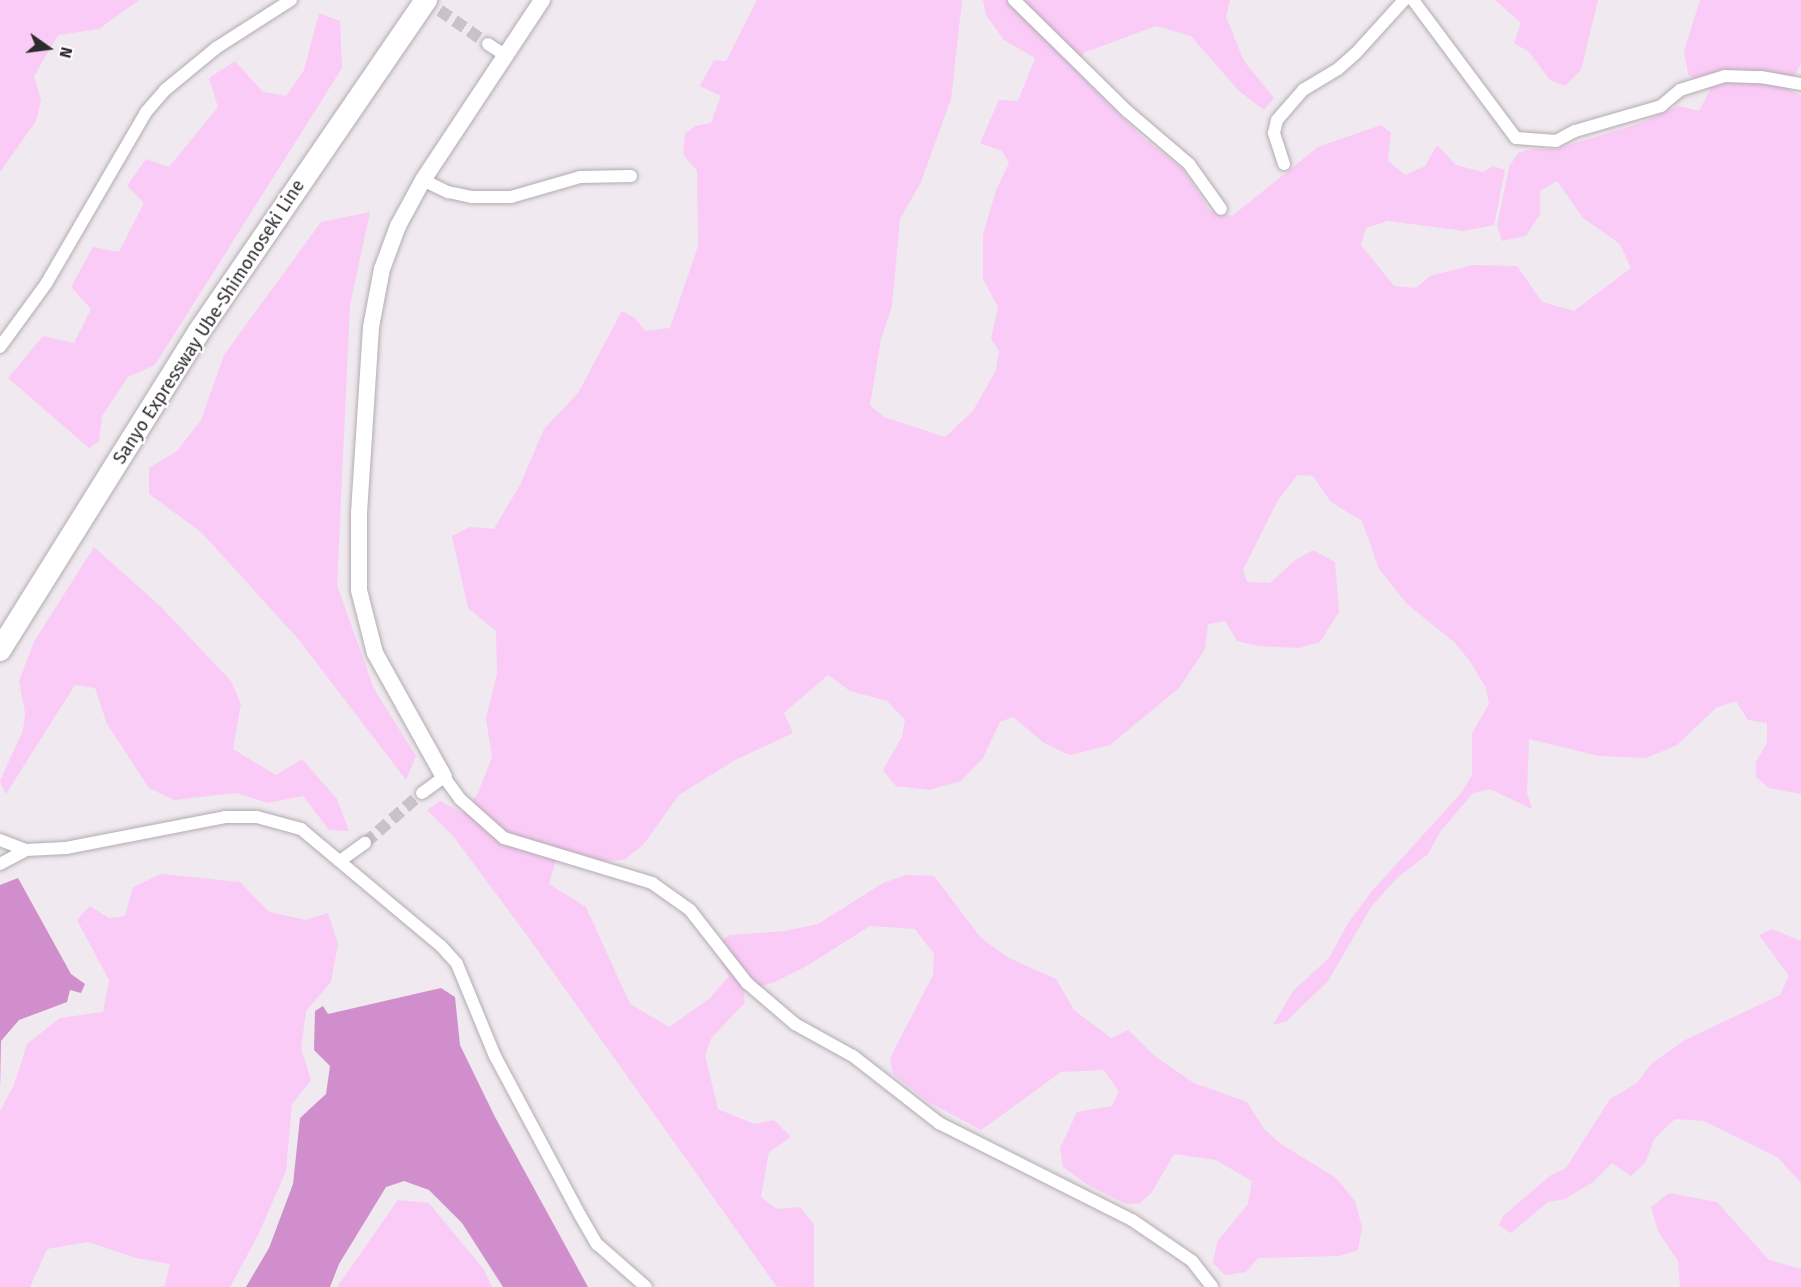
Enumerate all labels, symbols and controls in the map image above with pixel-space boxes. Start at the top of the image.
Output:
north arrow [18,18,78,78]
text: N [55,45,76,60]
street label: Sanyo Expressway Ube-Shimonoseki Line [109,176,309,468]

